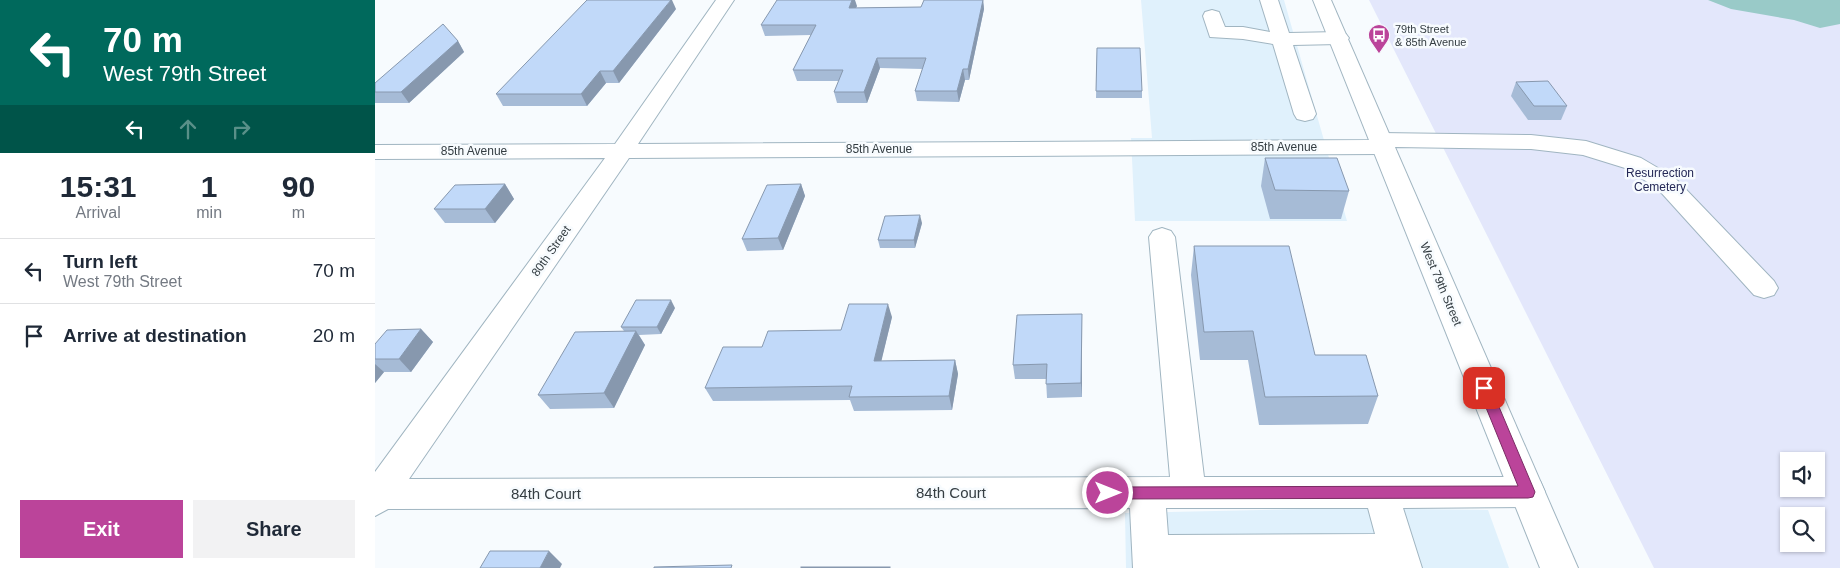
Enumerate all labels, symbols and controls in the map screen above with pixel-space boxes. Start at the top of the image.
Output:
icon: left [20,20,85,85]
text: 70 m [103,20,183,59]
bus stop icon: 79th Street & 85th Avenue [1367,23,1391,54]
place label: 79th Street & 85th Avenue [1395,23,1466,48]
text: West 79th Street [103,61,266,86]
icon: left [121,115,149,143]
icon: ahead [174,115,202,143]
icon: right [227,115,255,143]
street label: 85th Avenue [1251,140,1318,154]
street label: 85th Avenue [846,142,913,156]
street label: 85th Avenue [441,144,508,158]
park label: Resurrection Cemetery [1626,166,1694,194]
text: 15:31 [60,170,137,203]
text: 1 [201,170,218,203]
text: 90 [282,170,315,203]
text: Arrival [75,204,121,221]
text: min [196,204,222,221]
text: m [292,204,305,221]
street label: 80th Street [528,222,574,279]
street label: West 79th Street [1417,240,1465,328]
text: Turn left [63,251,138,272]
icon: left [20,257,48,285]
text: 70 m [313,260,355,281]
text: West 79th Street [63,273,182,290]
icon: arrive [20,322,48,350]
text: Arrive at destination [63,325,247,346]
text: 20 m [313,325,355,346]
pin [1463,367,1505,409]
icon: arrive [1470,374,1498,402]
map controls [1780,452,1825,552]
button: sound [1780,452,1825,497]
position arrow [1081,466,1133,518]
street label: 84th Court [916,484,987,501]
street label: 84th Court [511,485,582,502]
button: Exit [20,500,183,558]
button: Share [193,500,355,558]
button: search [1780,507,1825,552]

